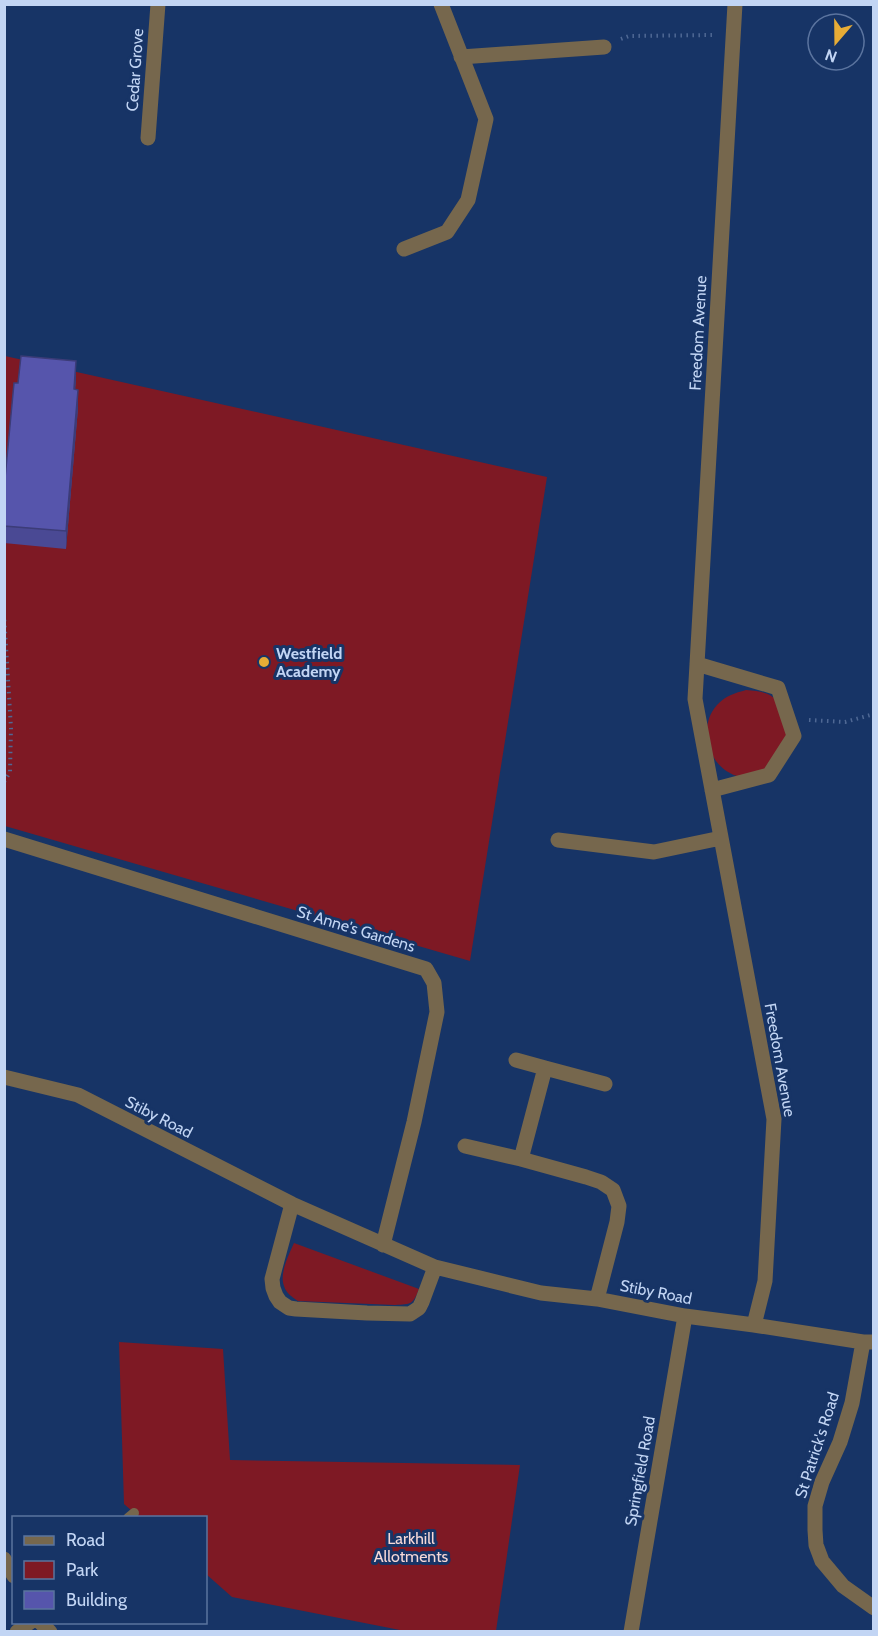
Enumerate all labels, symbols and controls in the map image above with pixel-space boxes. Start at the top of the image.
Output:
north arrow [806,12,866,72]
street label: Cedar Grove [123,28,147,112]
text: N [822,45,840,66]
street label: Freedom Avenue [686,275,710,391]
place label: Westfield Academy [276,644,342,681]
marker: Westfield Academy [257,655,271,669]
street label: St Anne's Gardens [295,902,418,956]
street label: Freedom Avenue [761,1002,799,1118]
street label: Stiby Road [122,1092,196,1142]
street label: Stiby Road [618,1276,694,1308]
street label: St Patrick's Road [791,1390,843,1500]
street label: Springfield Road [621,1415,659,1527]
legend [12,1516,207,1624]
text: Road [66,1529,105,1551]
park label: Larkhill Allotments [374,1529,449,1566]
text: Park [66,1559,99,1581]
text: Building [66,1589,128,1611]

